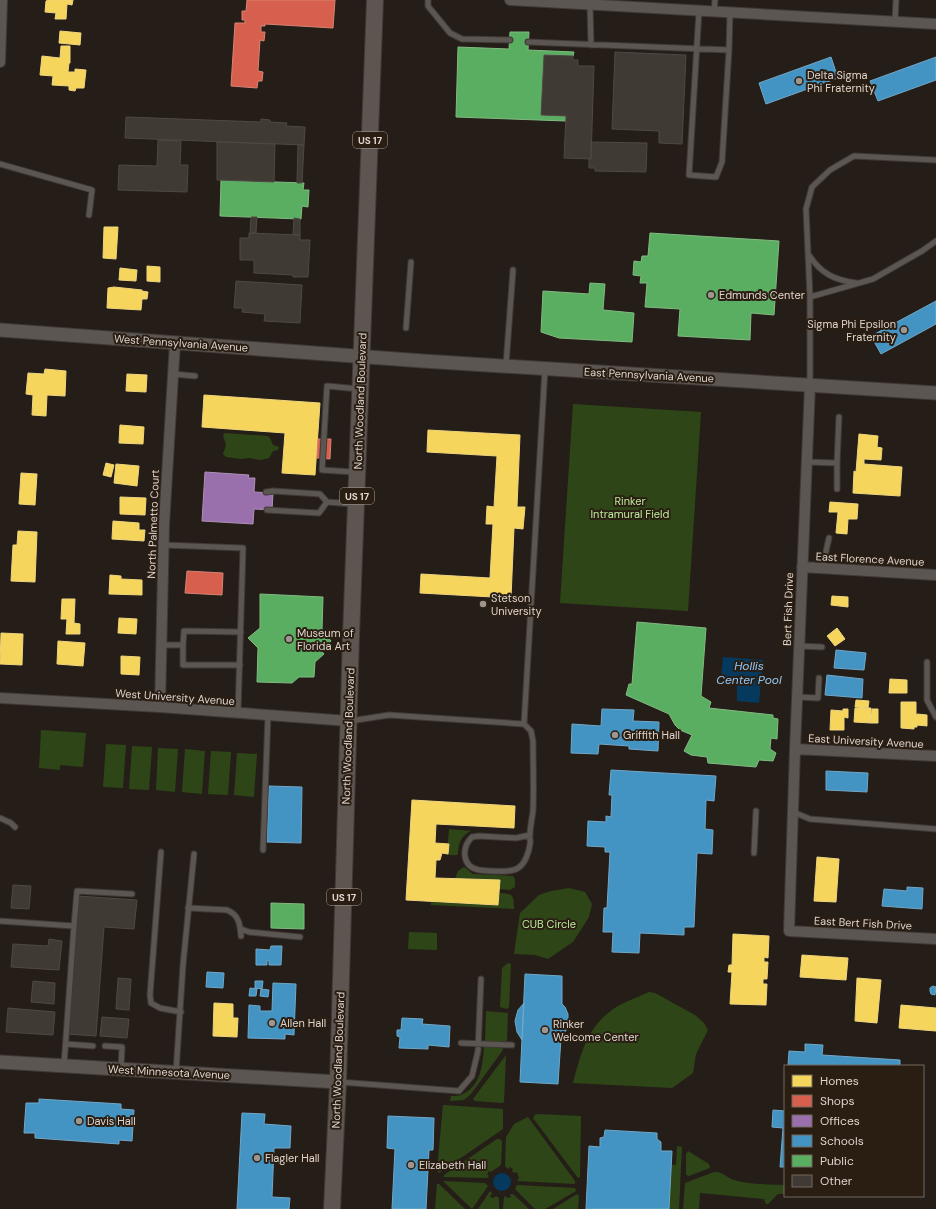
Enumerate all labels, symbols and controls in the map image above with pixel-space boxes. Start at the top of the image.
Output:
place label: Delta Sigma Phi Fraternity [807,68,875,95]
marker: Delta Sigma Phi Fraternity [794,76,804,86]
road number: US 17 [353,132,387,148]
place label: Edmunds Center [719,288,805,302]
marker: Edmunds Center [706,290,716,300]
place label: Sigma Phi Epsilon Fraternity [807,317,896,344]
marker: Sigma Phi Epsilon Fraternity [899,325,909,335]
street label: West Pennsylvania Avenue [113,331,249,355]
street label: North Woodland Boulevard [351,332,369,469]
street label: East Pennsylvania Avenue [584,365,714,385]
street label: North Palmetto Court [144,469,162,579]
road number: US 17 [340,488,374,504]
park label: Rinker Intramural Field [591,494,670,521]
street label: East Florence Avenue [815,549,925,569]
street label: Bert Fish Drive [780,572,796,646]
place label: Stetson University [491,591,542,618]
marker: Stetson University [478,599,488,609]
place label: Museum of Florida Art [297,626,354,653]
marker: Museum of Florida Art [284,634,294,644]
water label: Hollis Center Pool [716,658,782,688]
street label: North Woodland Boulevard [339,667,357,804]
street label: West University Avenue [115,686,235,708]
place label: Griffith Hall [623,728,680,742]
marker: Griffith Hall [610,730,620,740]
street label: East University Avenue [808,731,924,751]
road number: US 17 [327,889,361,905]
street label: East Bert Fish Drive [814,913,912,933]
park label: CUB Circle [522,917,576,931]
street label: North Woodland Boulevard [329,991,347,1128]
place label: Allen Hall [280,1016,326,1030]
place label: Rinker Welcome Center [553,1017,639,1044]
marker: Allen Hall [267,1018,277,1028]
marker: Rinker Welcome Center [540,1025,550,1035]
street label: West Minnesota Avenue [108,1062,230,1082]
legend [784,1065,924,1197]
text: Homes [820,1073,859,1089]
text: Shops [820,1093,855,1109]
text: Offices [820,1113,860,1129]
place label: Davis Hall [87,1114,136,1128]
marker: Davis Hall [74,1116,84,1126]
text: Schools [820,1133,864,1149]
place label: Flagler Hall [265,1151,320,1165]
marker: Flagler Hall [252,1153,262,1163]
text: Public [820,1153,854,1169]
place label: Elizabeth Hall [419,1158,486,1172]
marker: Elizabeth Hall [406,1160,416,1170]
text: Other [820,1173,853,1189]

